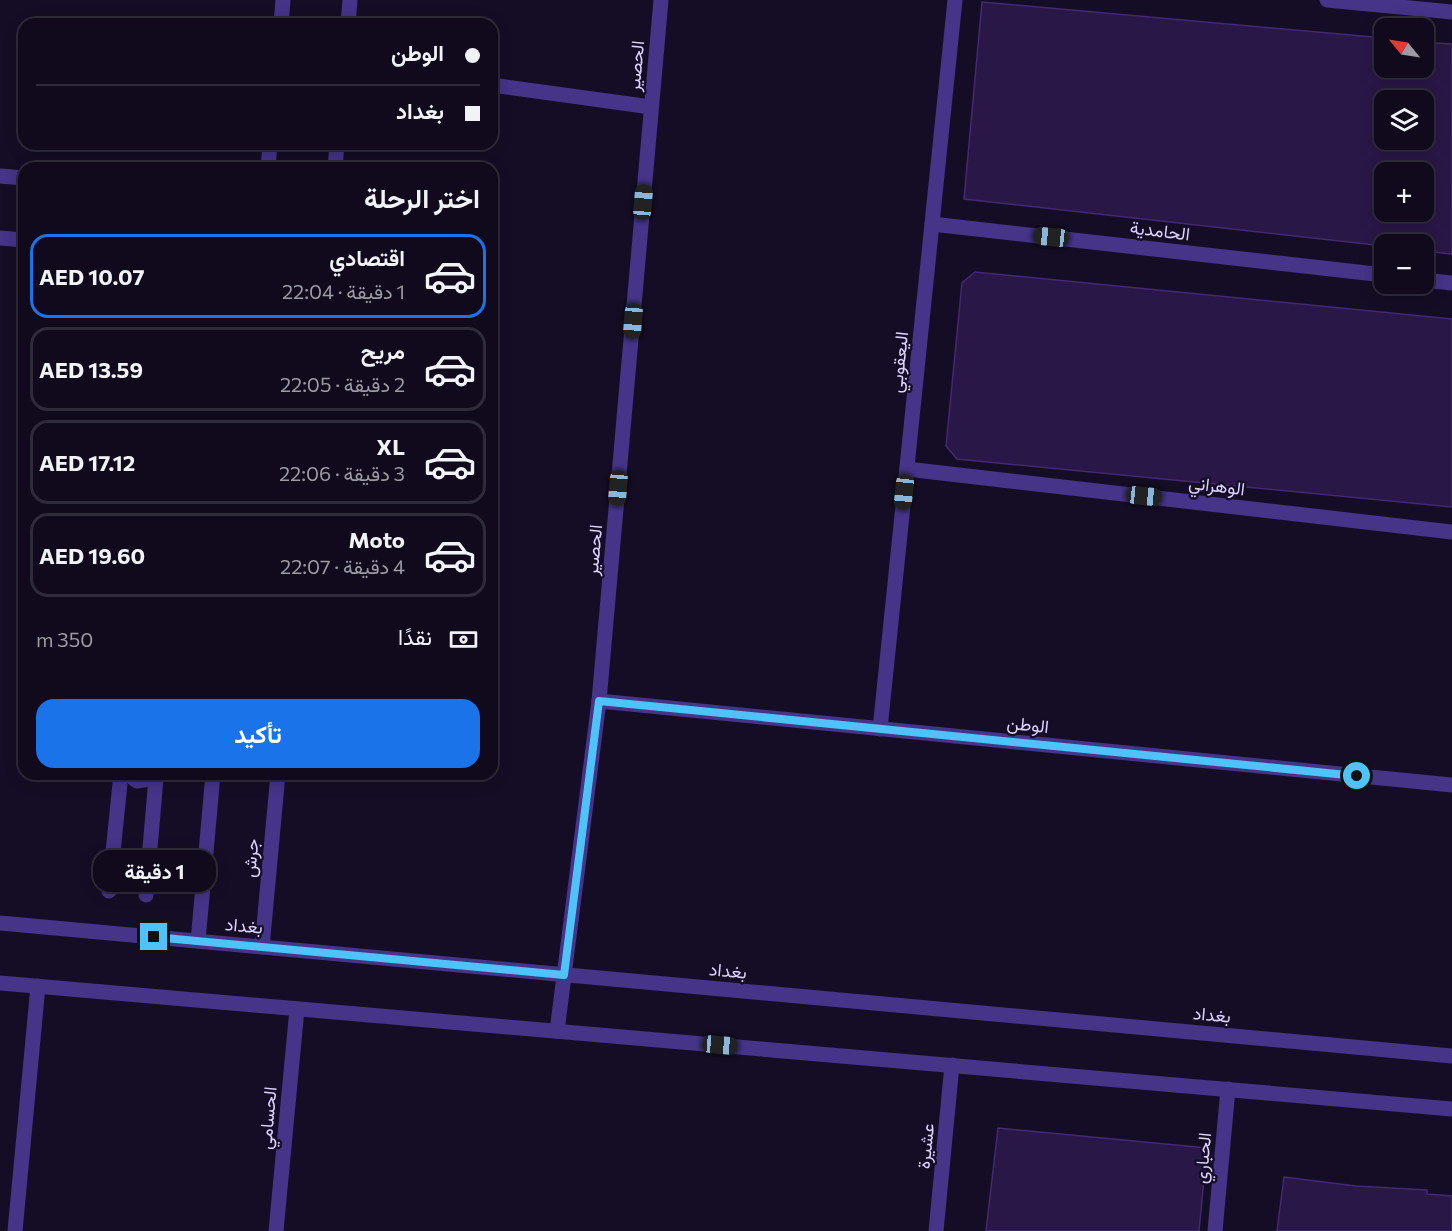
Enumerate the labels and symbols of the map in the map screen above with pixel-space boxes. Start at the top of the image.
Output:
north arrow [1374,18,1434,78]
street label: الحصير [622,40,649,94]
car [632,183,654,221]
street label: الحامدية [1129,215,1191,245]
car [1032,226,1070,248]
car [622,302,644,340]
street label: اليعقوبي [884,330,917,394]
car [607,469,629,507]
street label: الوهراني [1187,471,1246,504]
car [893,473,915,511]
car [1125,485,1163,507]
street label: الحصير [580,524,607,578]
street label: الوطن [1006,711,1050,738]
route start [1343,762,1370,789]
street label: جرش [237,838,264,878]
callout: 1 دقيقة [92,850,216,892]
street label: بغداد [224,912,264,938]
route end [140,923,167,950]
street label: بغداد [708,957,748,983]
street label: بغداد [1192,1001,1232,1027]
car [701,1034,739,1056]
street label: الحسامي [253,1086,286,1151]
street label: عشيرة [912,1122,939,1170]
street label: الحباري [1189,1131,1220,1185]

